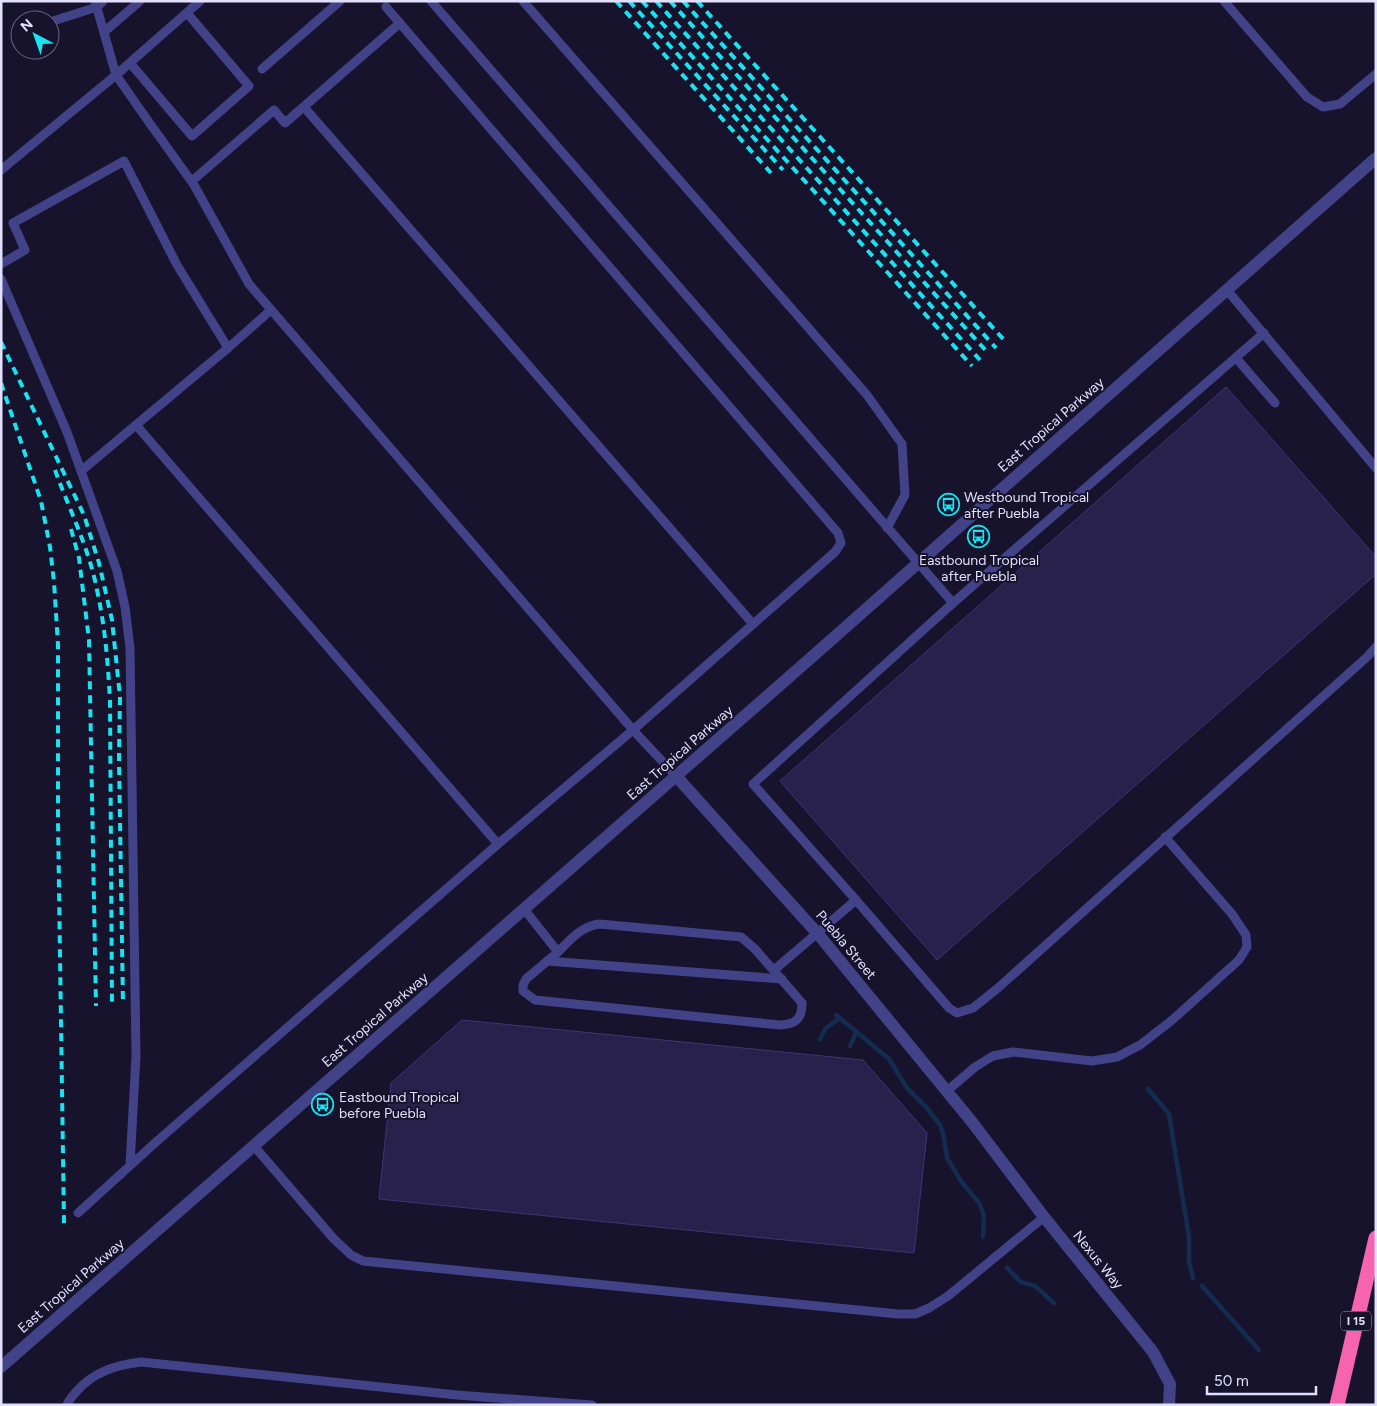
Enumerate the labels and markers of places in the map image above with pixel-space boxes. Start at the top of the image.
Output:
place label: Westbound Tropical after Puebla [964,489,1089,522]
bus stop icon: Westbound Tropical after Puebla [936,493,960,517]
bus stop icon: Eastbound Tropical after Puebla [967,525,991,549]
place label: Eastbound Tropical after Puebla [919,552,1039,585]
place label: Eastbound Tropical before Puebla [339,1089,459,1122]
bus stop icon: Eastbound Tropical before Puebla [311,1093,335,1117]

